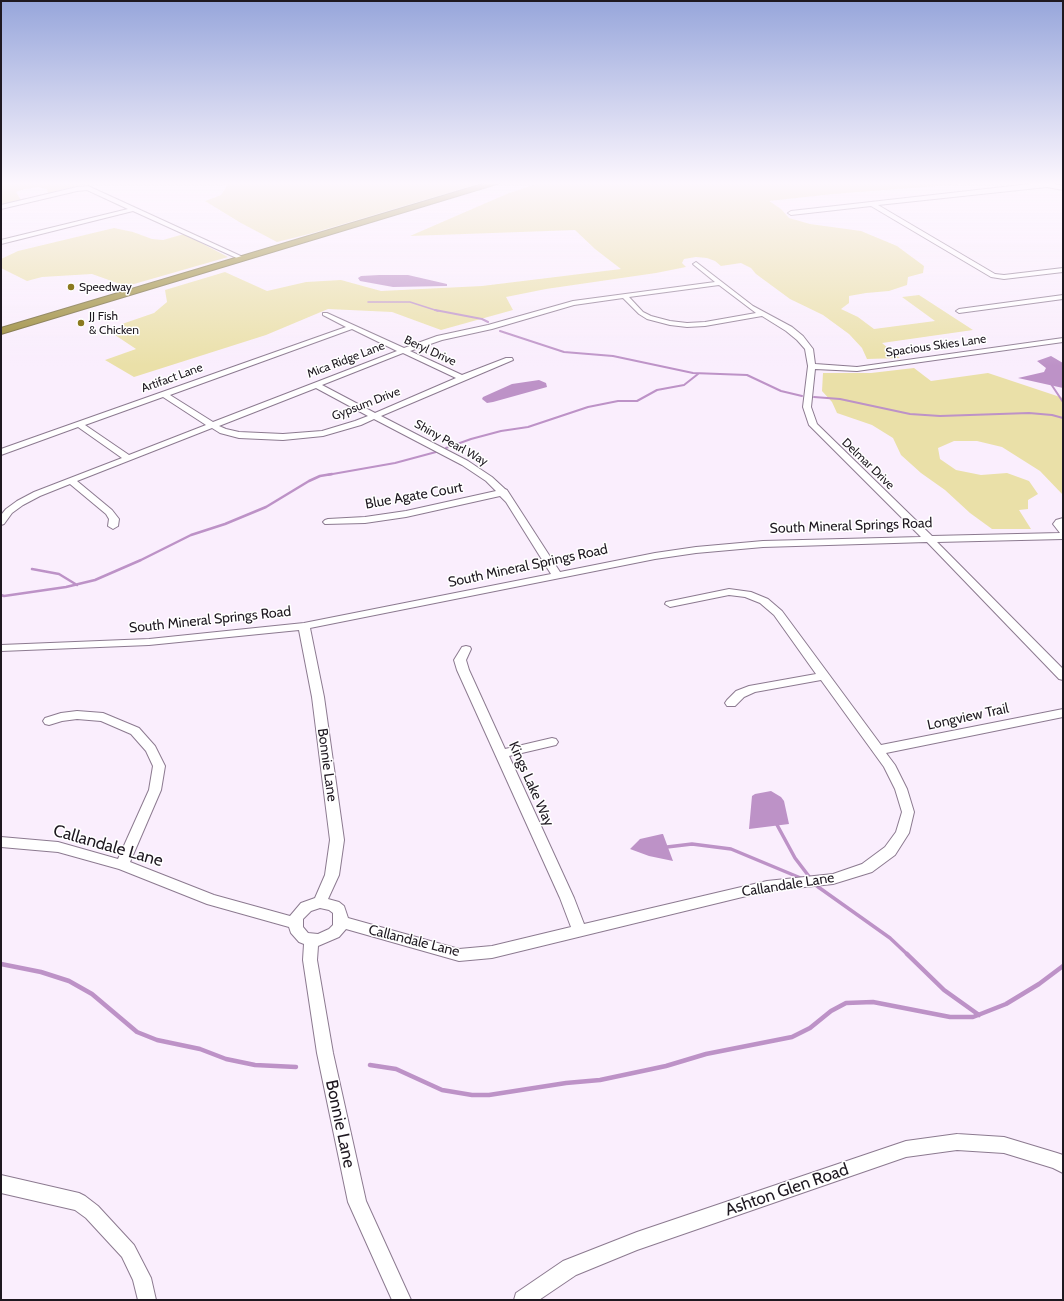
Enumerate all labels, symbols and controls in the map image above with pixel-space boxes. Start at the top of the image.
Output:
place label: Speedway [79,280,132,294]
marker: Speedway [66,282,76,292]
place label: JJ Fish & Chicken [89,309,139,337]
marker: JJ Fish & Chicken [76,318,86,328]
street label: Spacious Skies Lane [885,332,987,360]
street label: Beryl Drive [402,333,458,369]
street label: Mica Ridge Lane [305,339,387,381]
street label: Artifact Lane [139,360,205,396]
street label: Gypsum Drive [330,384,402,424]
street label: Shiny Pearl Way [412,417,490,469]
street label: Delmar Drive [839,435,897,493]
street label: Blue Agate Court [364,479,464,513]
street label: South Mineral Springs Road [769,515,933,537]
street label: South Mineral Springs Road [447,541,609,591]
street label: South Mineral Springs Road [128,603,292,637]
street label: Longview Trail [926,700,1010,734]
street label: Bonnie Lane [314,727,340,803]
street label: Kings Lake Way [505,739,557,829]
street label: Callandale Lane [51,821,165,871]
street label: Callandale Lane [741,869,835,901]
street label: Callandale Lane [367,922,461,960]
street label: Bonnie Lane [321,1078,359,1170]
street label: Ashton Glen Road [723,1159,851,1221]

